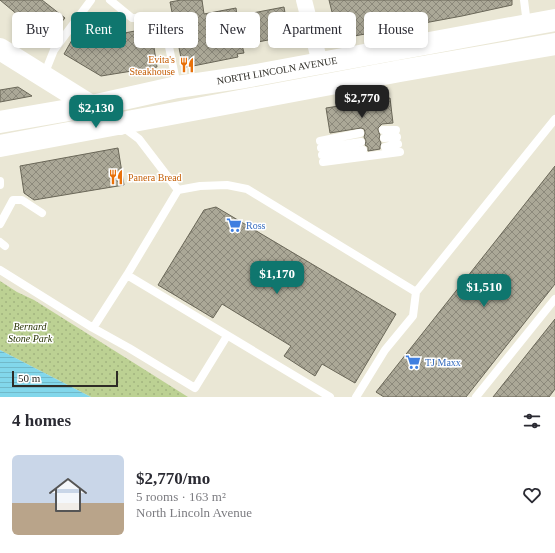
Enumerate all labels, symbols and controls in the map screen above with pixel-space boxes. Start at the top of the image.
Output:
chip: Buy [12,12,63,48]
chip: Rent [71,12,126,48]
chip: Filters [134,12,198,48]
chip: New [206,12,260,48]
chip: Apartment [268,12,356,48]
chip: House [364,12,428,48]
place label: Evita's Steakhouse [129,54,176,77]
street label: NORTH LINCOLN AVENUE [216,54,338,87]
restaurant icon: Evita's Steakhouse [178,56,196,74]
pin: $2,770 [329,85,395,119]
text: $2,770 [344,90,380,105]
pin: $2,130 [63,95,129,129]
text: $2,130 [78,100,114,115]
restaurant icon: Panera Bread [107,168,125,186]
place label: Panera Bread [128,172,182,183]
supermarket icon: Ross [225,216,243,234]
place label: Ross [246,220,266,231]
pin: $1,170 [244,261,310,295]
text: $1,170 [259,266,295,281]
pin: $1,510 [451,274,517,308]
text: $1,510 [466,279,502,294]
park label: Bernard Stone Park [8,321,53,344]
supermarket icon: TJ Maxx [404,353,422,371]
place label: TJ Maxx [425,357,461,368]
scale bar [12,369,118,388]
text: 50 m [18,372,40,384]
icon: filters [521,410,543,432]
text: 4 homes [12,411,71,430]
text: $2,770/mo [136,469,210,488]
icon: home [44,471,92,519]
icon: heart [521,484,543,506]
text: 5 rooms · 163 m² [136,489,226,504]
text: North Lincoln Avenue [136,505,252,520]

